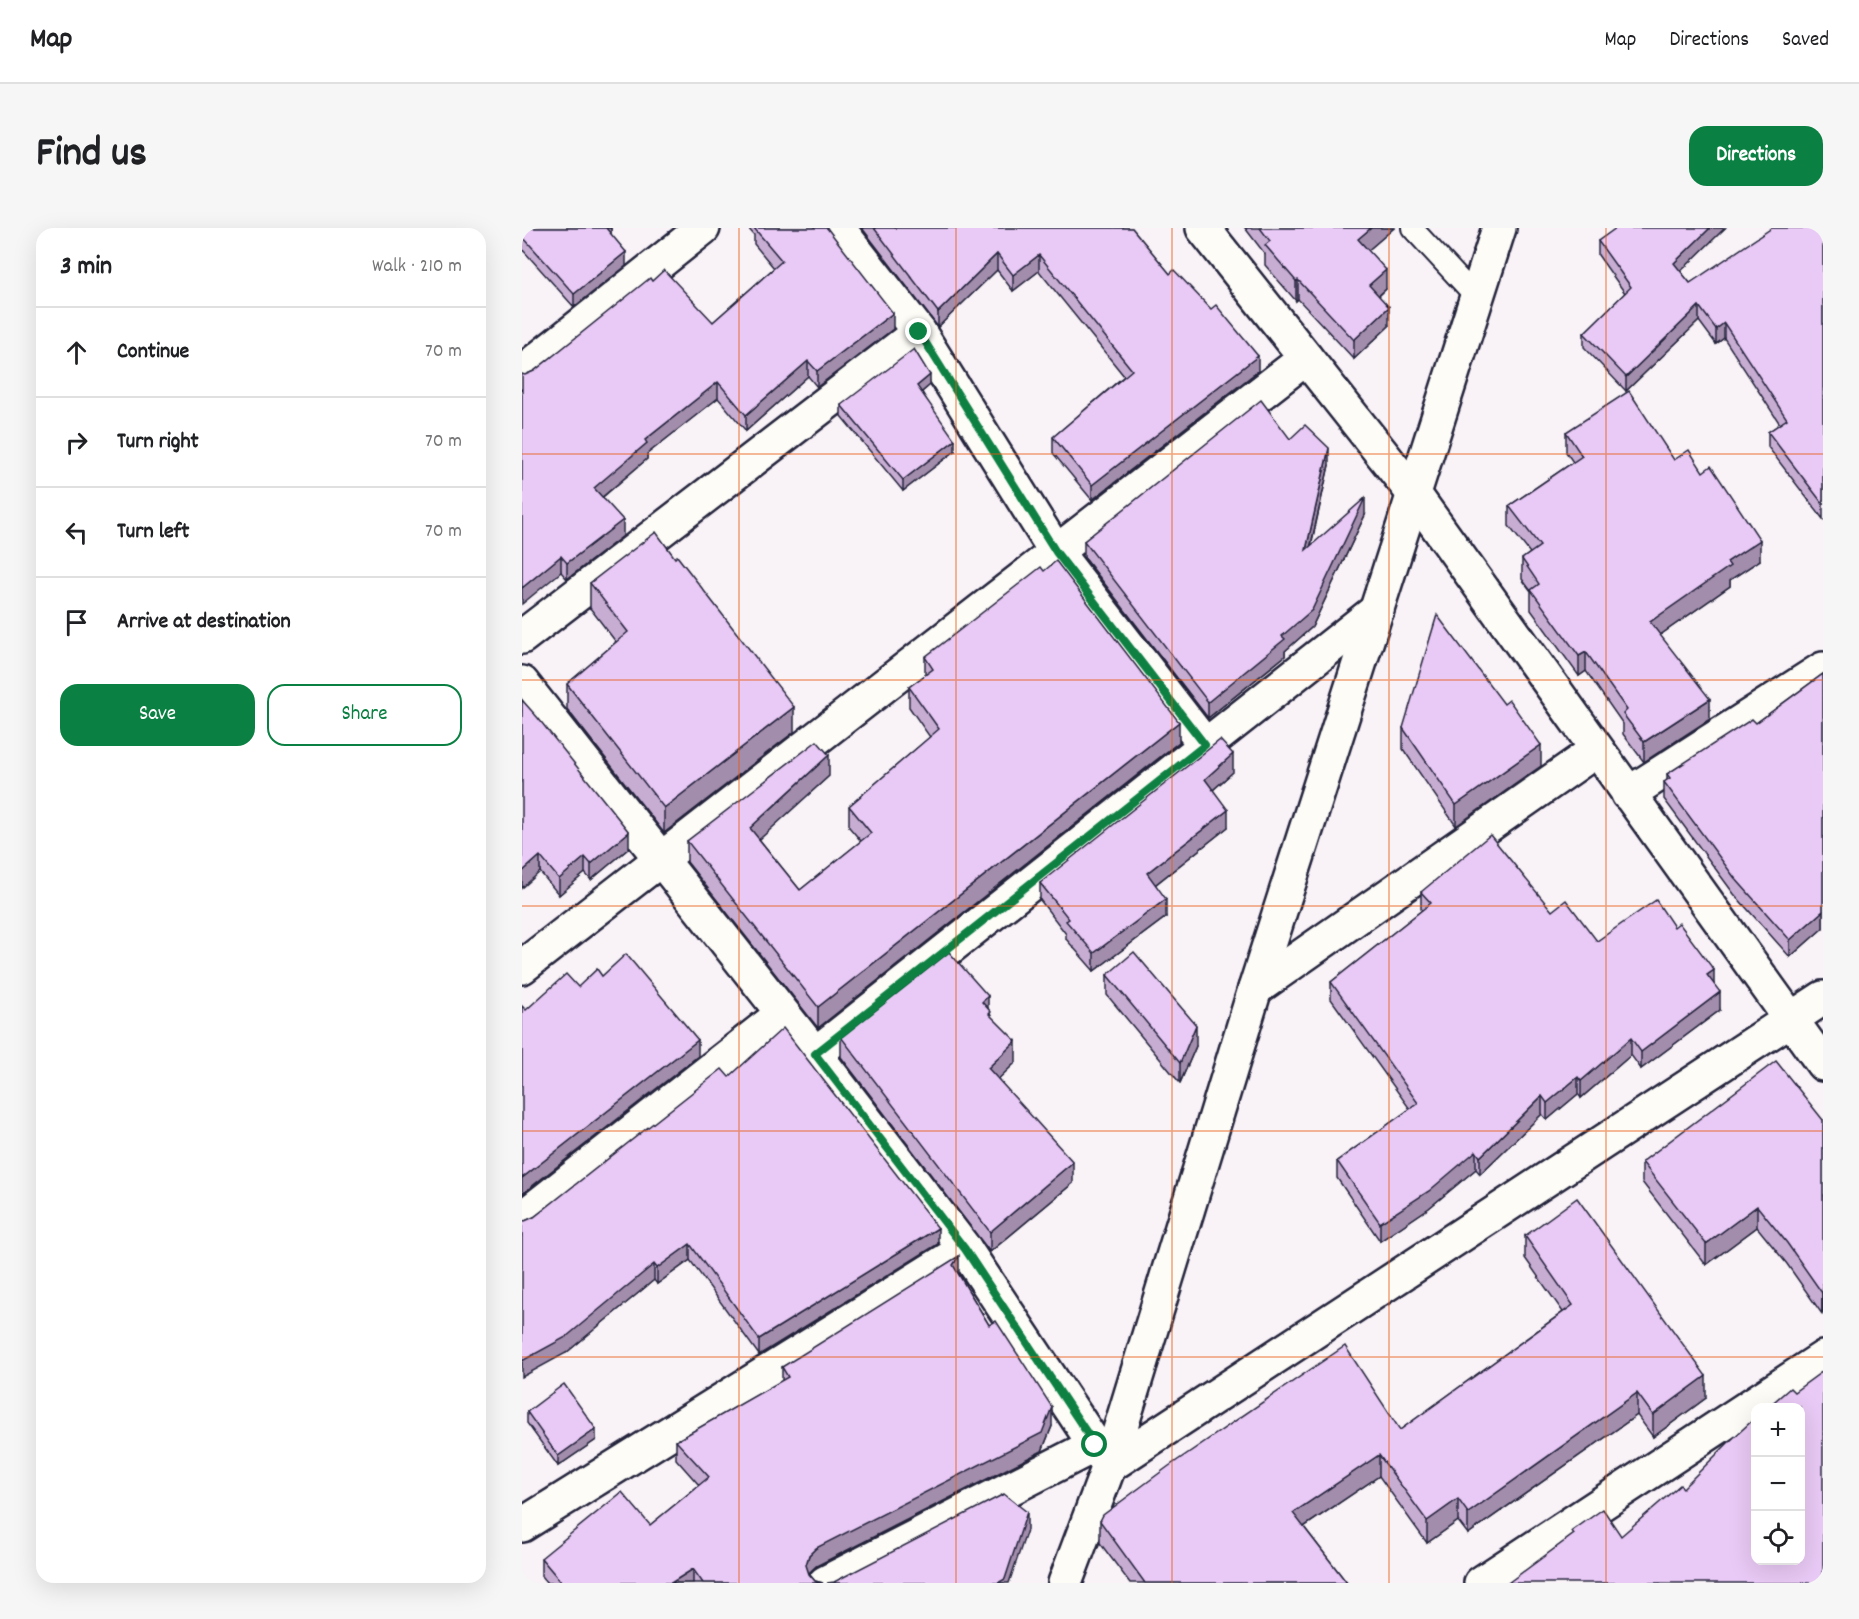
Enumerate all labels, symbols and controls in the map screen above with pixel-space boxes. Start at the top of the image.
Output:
text: Map [30,21,72,61]
text: Map [1605,26,1636,56]
text: Directions [1669,26,1749,56]
text: Saved [1782,26,1829,56]
text: Find us [36,126,147,186]
button: Directions [1689,126,1823,186]
text: 3 min [60,249,112,286]
text: Walk · 210 m [372,253,462,281]
route end [905,318,931,344]
icon: ahead [60,336,93,369]
text: Continue [117,337,189,368]
text: 70 m [425,338,462,366]
icon: right [60,426,93,459]
text: Turn right [117,427,199,458]
text: 70 m [425,428,462,456]
icon: left [60,516,93,549]
text: Turn left [117,517,189,548]
text: 70 m [425,518,462,546]
icon: arrive [60,606,93,639]
text: Arrive at destination [117,607,291,638]
button: Save [60,684,255,746]
button: Share [267,684,462,746]
map controls [1751,1403,1805,1565]
button: + [1751,1403,1805,1457]
route start [1081,1431,1107,1457]
button: − [1751,1457,1805,1511]
button: locate [1751,1511,1805,1565]

